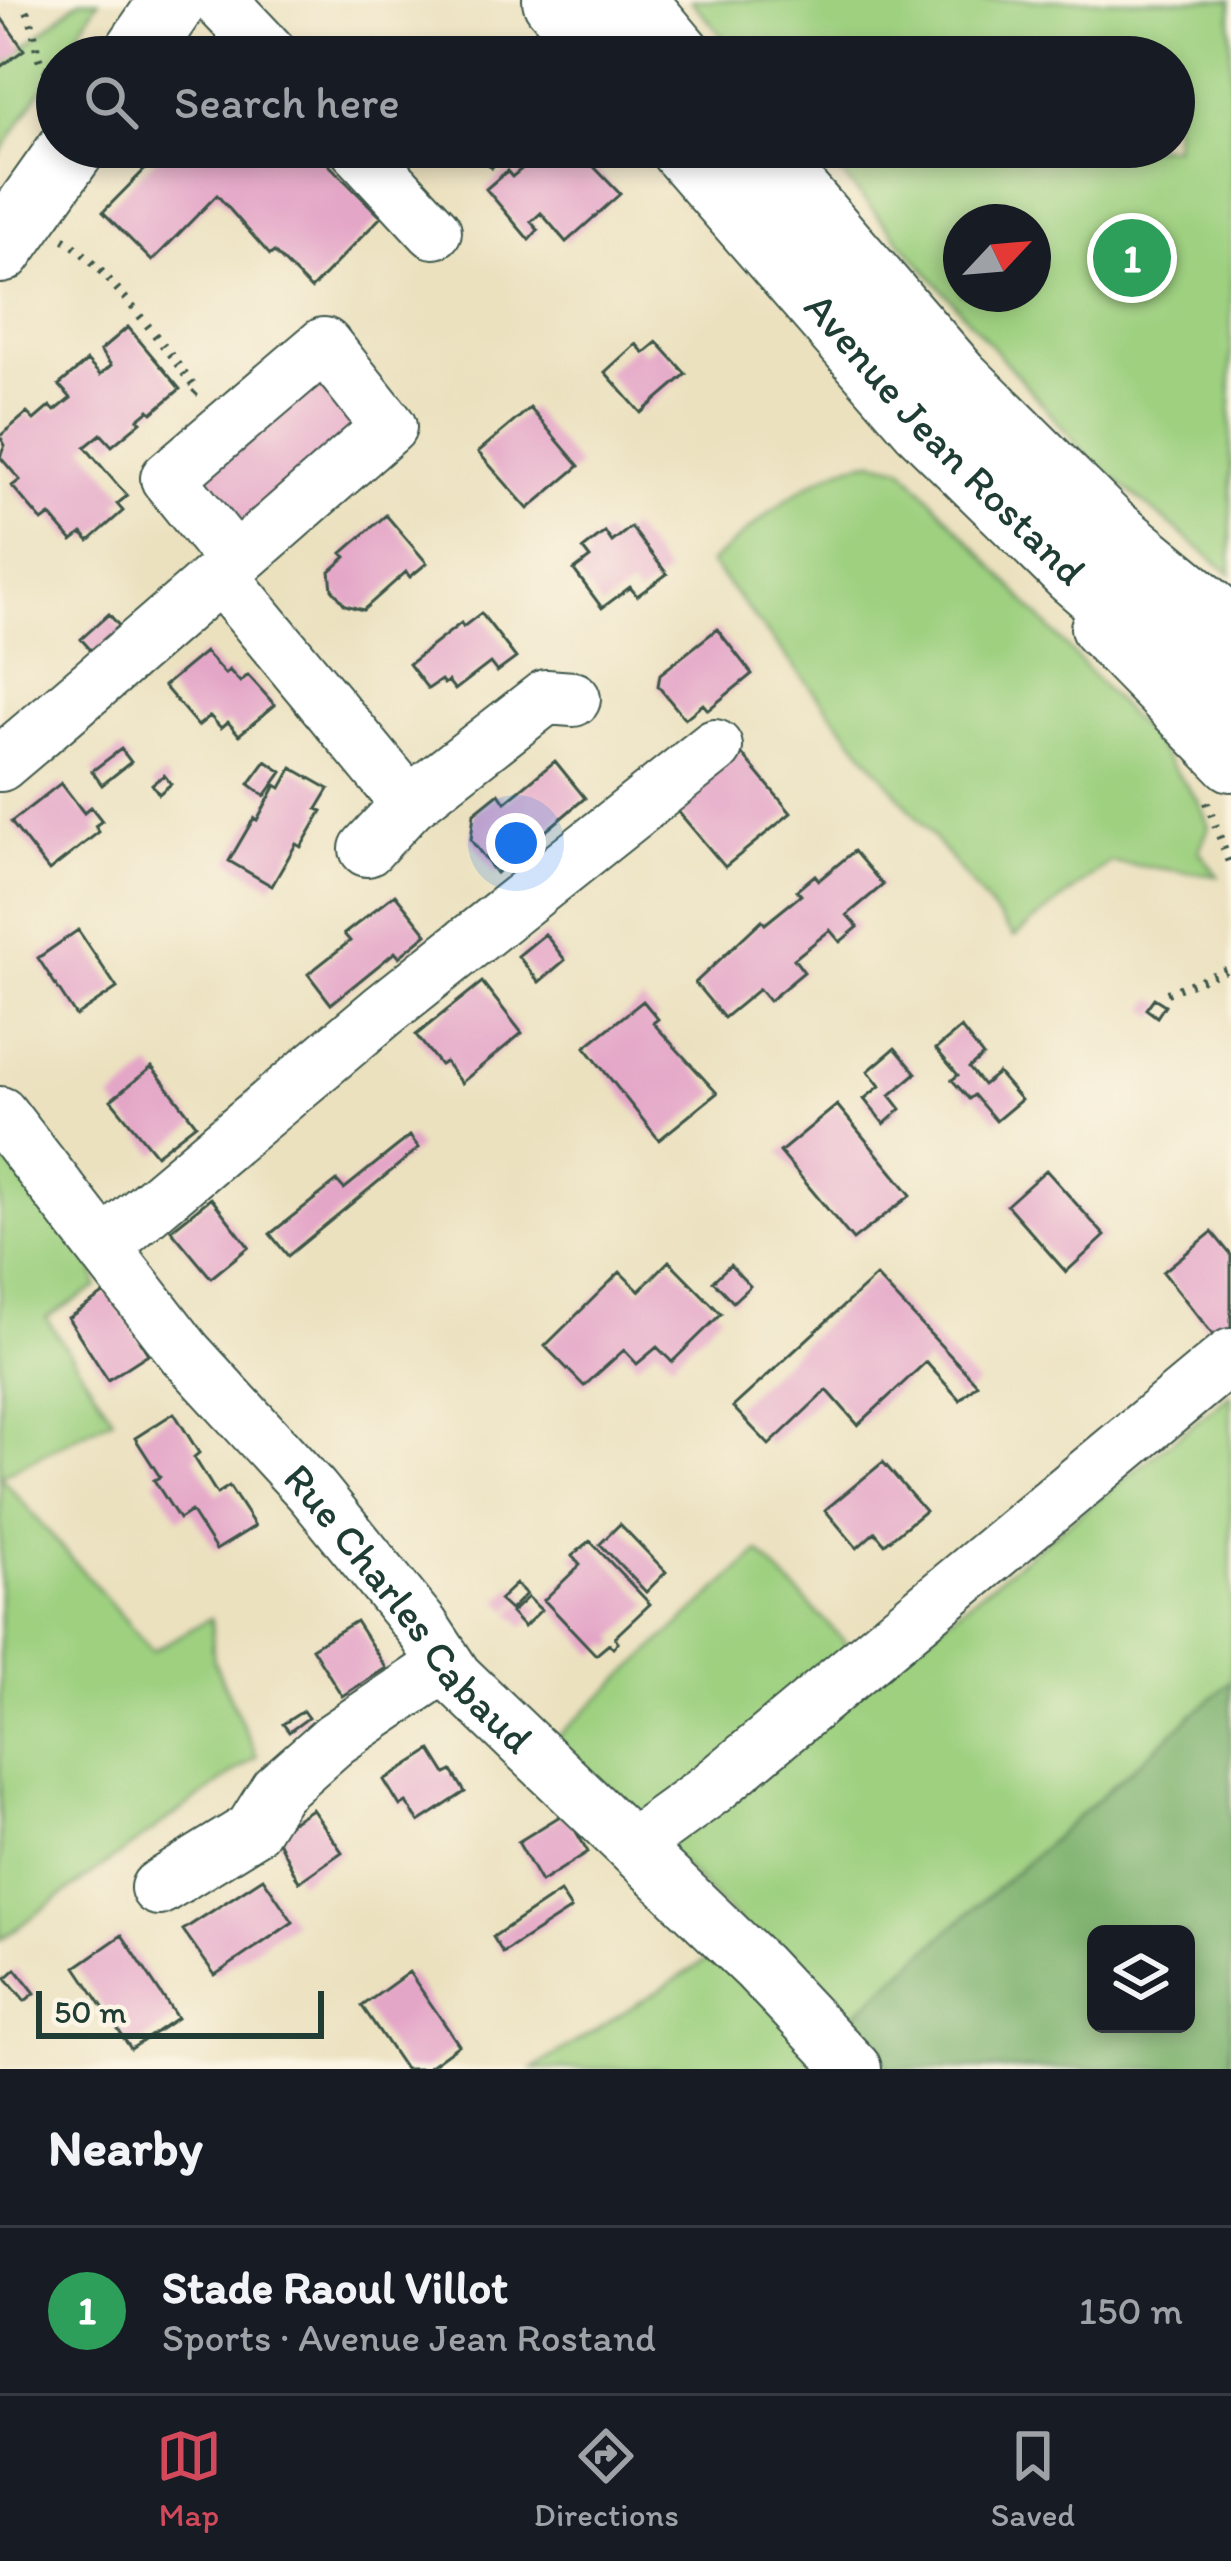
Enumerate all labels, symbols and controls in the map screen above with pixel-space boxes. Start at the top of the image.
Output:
search box [36,36,1195,168]
icon: search [78,69,144,135]
text: Search here [174,75,400,129]
north arrow [943,204,1051,312]
pin: 1 [1093,213,1171,303]
street label: Avenue Jean Rostand [794,282,1097,596]
your location [486,813,546,873]
street label: Rue Charles Cabaud [273,1453,544,1764]
map controls [1087,1925,1195,2033]
button: layers [1087,1925,1195,2033]
scale bar [36,1985,324,2038]
text: 50 m [54,1992,127,2031]
text: Nearby [48,2117,203,2178]
text: Stade Raoul Villot [162,2260,508,2314]
text: 1 [78,2287,96,2334]
text: 150 m [1079,2287,1183,2334]
text: Sports · Avenue Jean Rostand [162,2314,656,2361]
tab: Map [156,2423,222,2534]
tab: Directions [534,2423,679,2534]
tab: Saved [991,2423,1075,2534]

